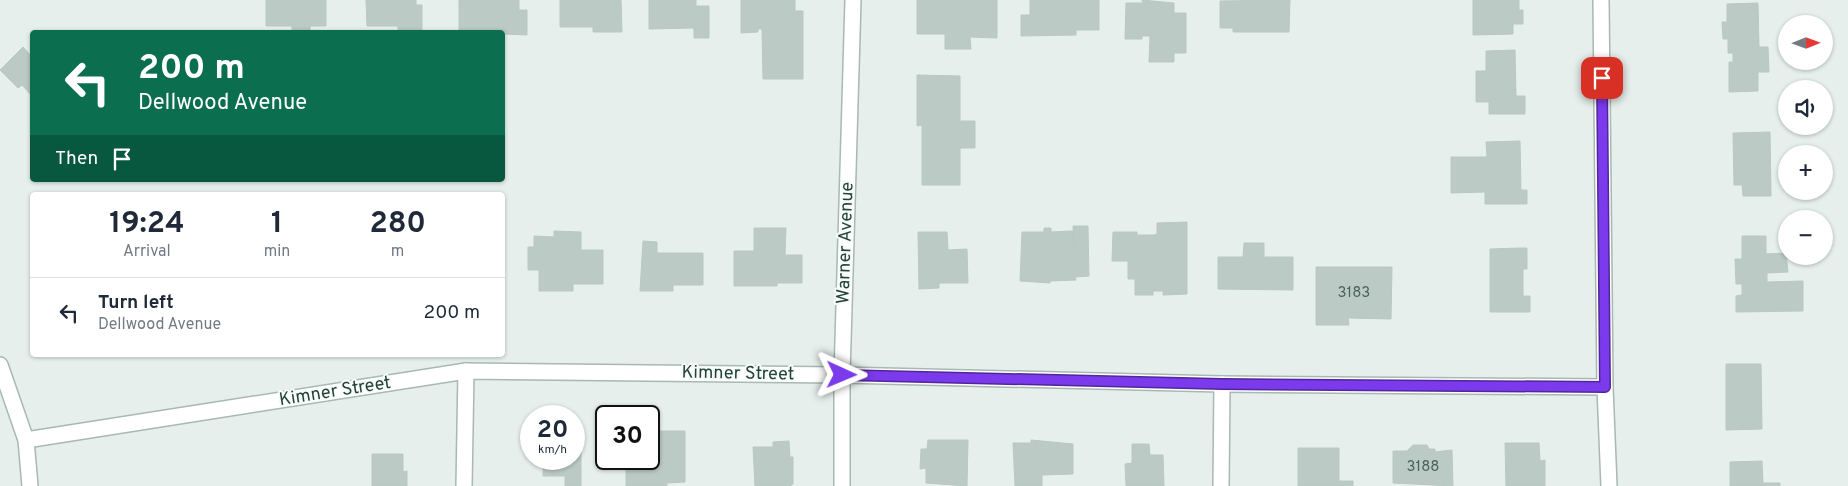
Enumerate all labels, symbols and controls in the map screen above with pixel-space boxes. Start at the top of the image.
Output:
north arrow [1778,15,1832,70]
map controls [1778,15,1833,265]
text: 200 m [138,47,245,91]
icon: left [55,50,120,115]
pin [1581,57,1623,99]
icon: arrive [1588,64,1616,92]
button: sound [1778,80,1833,135]
text: Dellwood Avenue [138,90,307,117]
icon: arrive [108,145,136,173]
button: + [1778,145,1833,200]
text: Then [55,147,98,171]
street label: Warner Avenue [832,182,860,304]
text: 19:24 [109,206,185,243]
text: 1 [271,206,283,243]
text: 280 [369,206,426,243]
button: − [1778,210,1833,265]
text: Arrival [123,242,171,262]
text: min [264,242,290,262]
text: m [391,242,404,262]
house number: 3183 [1338,284,1370,303]
text: Turn left [98,291,174,315]
icon: left [55,299,83,327]
text: 200 m [424,301,480,325]
text: Dellwood Avenue [98,315,221,335]
position arrow [815,348,867,400]
street label: Kimner Street [681,362,795,386]
street label: Kimner Street [277,372,393,412]
speed limit sign: 30 [595,405,660,470]
text: 20 [537,415,568,447]
text: km/h [538,442,567,458]
house number: 3188 [1407,458,1439,477]

